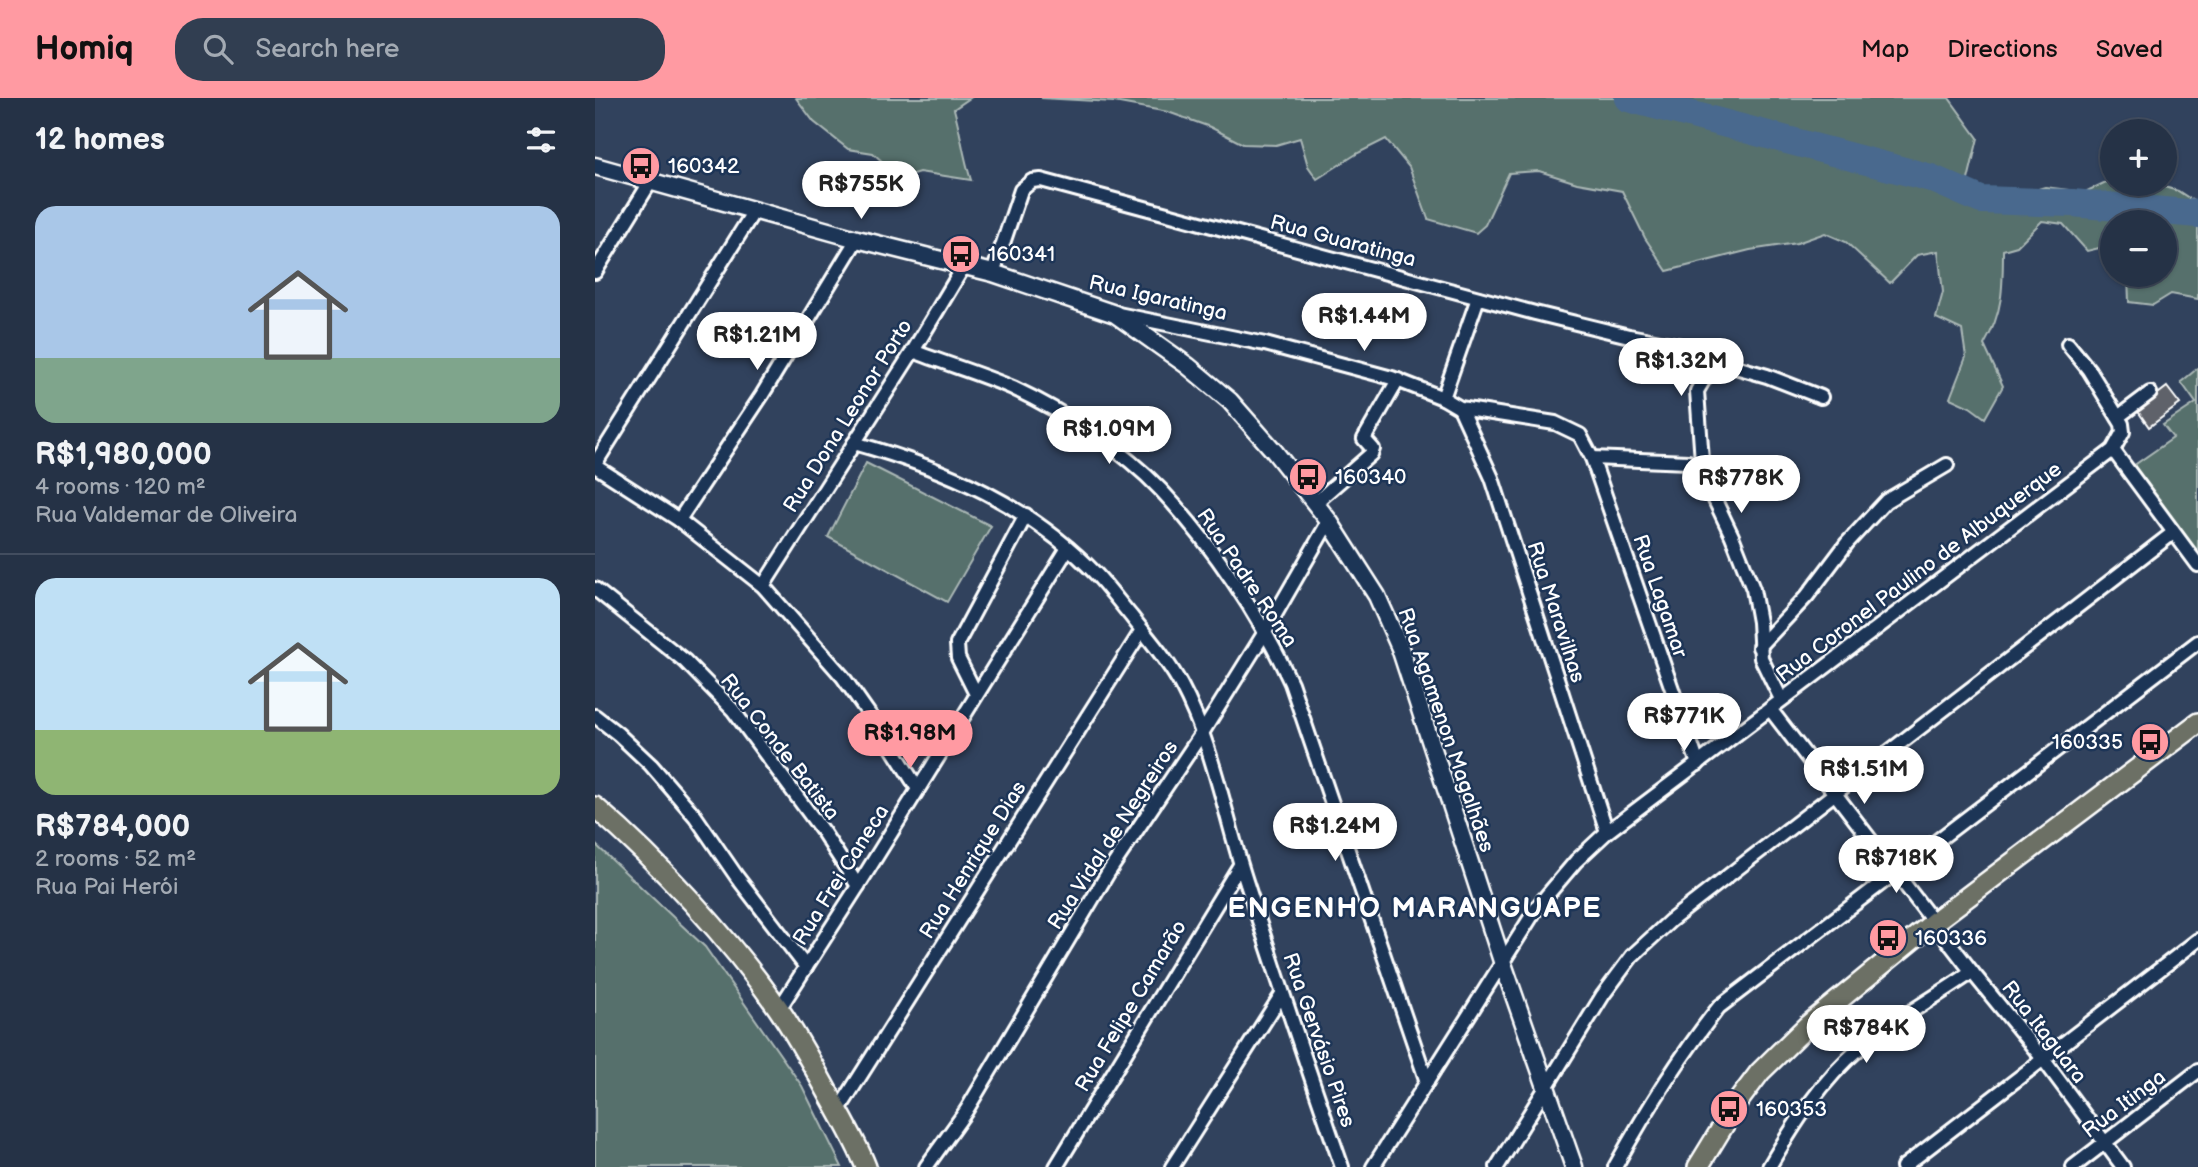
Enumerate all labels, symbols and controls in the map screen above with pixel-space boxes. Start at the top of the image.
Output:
search box [175,18,665,81]
text: Homiq [35,29,133,69]
icon: search [199,30,237,68]
text: Search here [255,34,400,65]
text: Map [1861,35,1909,64]
text: Directions [1947,35,2058,64]
text: Saved [2096,35,2163,64]
map controls [2100,119,2177,287]
button: + [2100,119,2177,196]
icon: filters [522,121,560,159]
text: 12 homes [35,122,165,158]
bus stop icon: 160342 [620,145,662,187]
place label: 160342 [668,154,740,179]
pin: R$755K [804,162,918,221]
text: R$755K [818,170,904,198]
street label: Rua Guaratinga [1267,210,1419,272]
button: − [2100,210,2177,287]
bus stop icon: 160341 [940,233,982,275]
place label: 160341 [988,242,1055,267]
icon: home [235,252,361,378]
street label: Rua Igaratinga [1086,270,1230,326]
pin: R$1.44M [1299,294,1429,353]
text: R$1.44M [1318,302,1410,330]
pin: R$1.21M [692,313,822,372]
street label: Rua Dona Leonor Porto [778,315,918,517]
text: R$1.21M [713,321,801,349]
pin: R$1.32M [1616,338,1746,398]
text: R$1.32M [1635,347,1727,375]
pin: R$1.09M [1044,406,1174,466]
text: R$1.09M [1062,415,1156,443]
text: R$1,980,000 [35,437,212,473]
bus stop icon: 160340 [1287,456,1329,498]
pin: R$778K [1684,456,1798,515]
street label: Rua Coronel Paulino de Albuquerque [1771,456,2067,688]
text: R$778K [1698,464,1784,492]
place label: 160340 [1335,465,1406,490]
text: 4 rooms · 120 m² [35,473,206,501]
text: Rua Valdemar de Oliveira [35,501,297,529]
street label: Rua Padre Roma [1191,504,1303,652]
street label: Rua Lagamar [1627,531,1693,661]
street label: Rua Maravilhas [1521,538,1591,686]
street label: Rua Agamenon Magalhães [1392,604,1500,856]
icon: home [235,624,361,750]
street label: Rua Conde Batista [715,669,845,825]
pin: R$771K [1627,694,1741,753]
text: R$771K [1643,702,1725,730]
pin: R$1.98M [845,710,975,770]
text: R$1.98M [864,719,956,747]
bus stop icon: 160335 [2129,721,2171,763]
place label: 160335 [2052,730,2123,755]
street label: Rua Vidal de Negreiros [1043,736,1183,934]
pin: R$1.51M [1799,746,1929,806]
text: R$1.51M [1820,755,1908,783]
street label: Rua Henrique Dias [914,777,1032,943]
street label: Rua Frei Caneca [788,800,894,950]
pin: R$1.24M [1270,804,1400,863]
text: R$784,000 [35,809,190,845]
text: R$1.24M [1289,812,1381,840]
pin: R$718K [1839,836,1953,895]
text: R$718K [1855,844,1937,872]
text: 2 rooms · 52 m² [35,845,196,873]
text: Rua Pai Herói [35,873,178,901]
district label: ENGENHO MARANGUAPE [1228,892,1602,925]
street label: Rua Felipe Camarão [1070,916,1192,1096]
bus stop icon: 160336 [1867,917,1909,959]
place label: 160336 [1915,926,1987,951]
street label: Rua Gervásio Pires [1277,950,1361,1130]
street label: Rua Itaguara [1996,976,2092,1088]
pin: R$784K [1809,1006,1923,1065]
text: R$784K [1823,1014,1909,1042]
street label: Rua Itinga [2077,1065,2171,1143]
bus stop icon: 160353 [1708,1088,1750,1130]
place label: 160353 [1756,1097,1827,1122]

